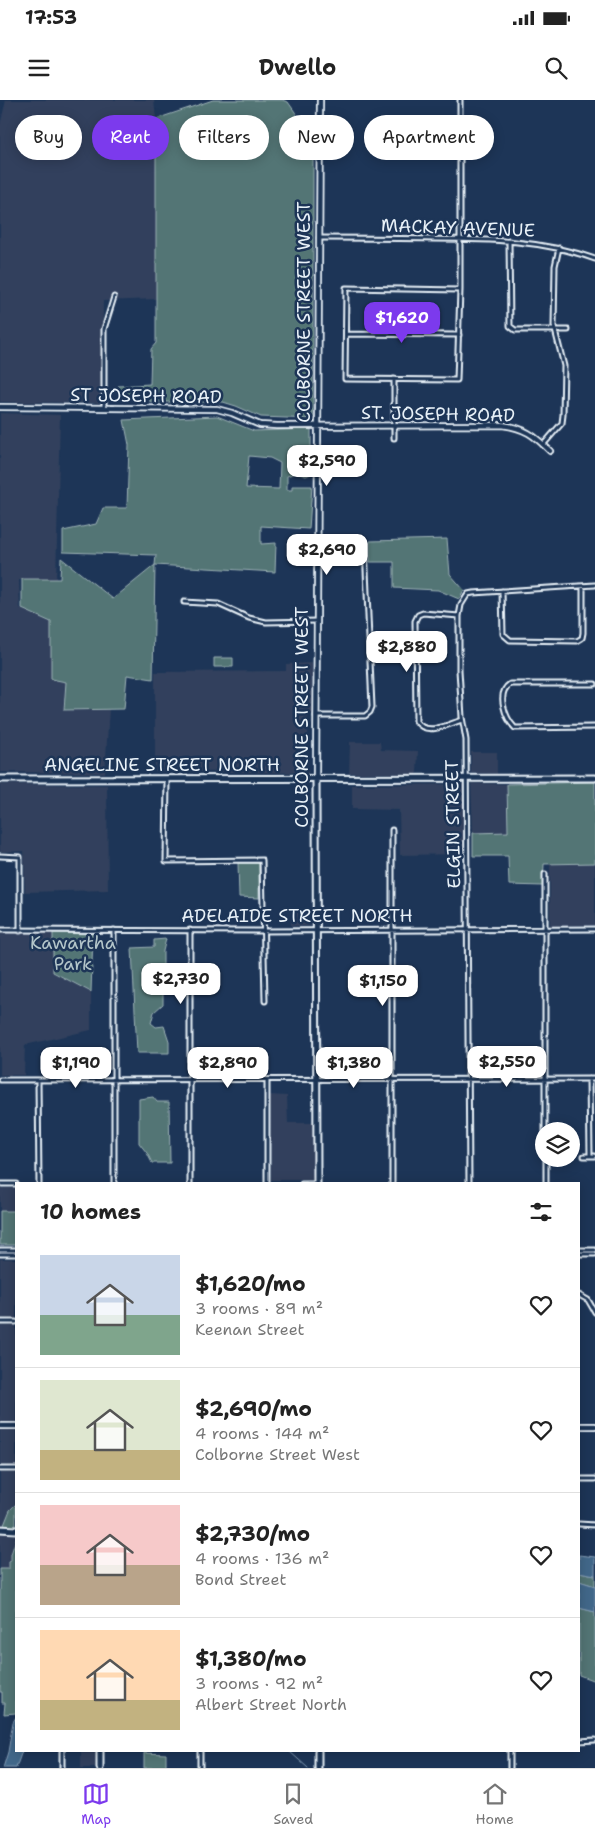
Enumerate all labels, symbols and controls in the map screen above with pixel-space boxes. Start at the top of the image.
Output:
text: 17:53 [25,5,77,30]
text: Dwello [259,53,336,82]
icon: menu [25,54,53,82]
icon: search [542,54,570,82]
chip: Buy [15,115,82,160]
chip: Rent [92,115,169,160]
chip: Filters [179,115,269,160]
chip: New [279,115,354,160]
chip: Apartment [364,115,494,160]
street label: COLBORNE STREET WEST [292,201,316,423]
street label: MACKAY AVENUE [381,213,535,243]
pin: $1,620 [361,302,443,344]
text: $1,620 [375,307,429,328]
street label: ST JOSEPH ROAD [70,383,222,409]
street label: ST. JOSEPH ROAD [361,401,515,427]
pin: $2,590 [286,444,368,487]
text: $2,590 [298,450,356,471]
pin: $2,690 [286,534,368,576]
text: $2,690 [298,539,356,560]
street label: COLBORNE STREET WEST [290,606,314,828]
pin: $2,880 [366,630,448,673]
text: $2,880 [377,636,437,657]
street label: ANGELINE STREET NORTH [44,753,280,777]
street label: ELGIN STREET [440,759,466,889]
street label: ADELAIDE STREET NORTH [181,904,413,928]
park label: Kawartha Park [30,931,116,976]
pin: $2,730 [140,962,222,1005]
pin: $1,150 [342,964,424,1007]
text: $2,730 [152,968,210,989]
text: $1,150 [359,970,407,991]
pin: $1,190 [35,1046,117,1089]
pin: $2,890 [187,1046,269,1089]
pin: $1,380 [313,1046,395,1089]
pin: $2,550 [466,1046,548,1088]
text: $2,550 [478,1051,536,1072]
text: $1,190 [51,1052,101,1073]
text: $2,890 [198,1052,258,1073]
text: $1,380 [327,1052,381,1073]
map controls [535,1122,580,1167]
button: layers [535,1122,580,1167]
text: 10 homes [40,1198,141,1226]
icon: filters [527,1198,555,1226]
text: $1,620/mo [195,1270,306,1298]
icon: home [80,1275,140,1335]
icon: heart [527,1291,555,1319]
text: 3 rooms · 89 m² [195,1298,323,1319]
text: Keenan Street [195,1319,305,1340]
text: $2,690/mo [195,1395,312,1423]
icon: home [80,1400,140,1460]
icon: heart [527,1416,555,1444]
text: 4 rooms · 144 m² [195,1423,329,1444]
text: Colborne Street West [195,1444,360,1465]
text: $2,730/mo [195,1520,310,1548]
icon: home [80,1525,140,1585]
icon: heart [527,1541,555,1569]
text: 4 rooms · 136 m² [195,1548,329,1569]
text: Bond Street [195,1569,286,1590]
text: $1,380/mo [195,1645,307,1673]
icon: home [80,1650,140,1710]
icon: heart [527,1666,555,1694]
text: 3 rooms · 92 m² [195,1673,323,1694]
text: Albert Street North [195,1694,347,1715]
tab: Map [81,1780,111,1828]
tab: Saved [273,1780,313,1828]
tab: Home [475,1780,514,1828]

